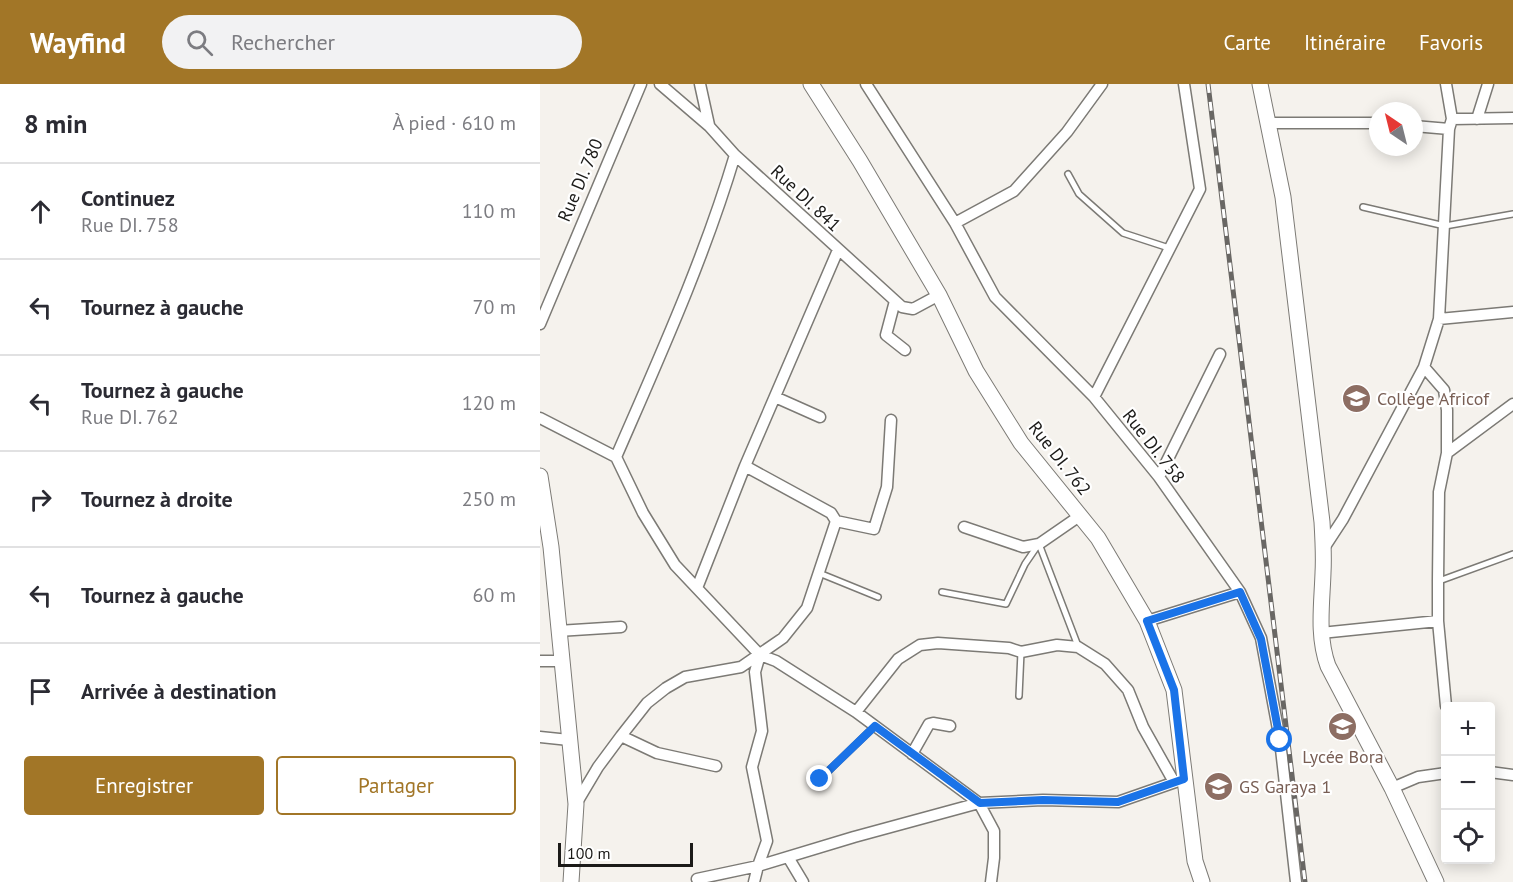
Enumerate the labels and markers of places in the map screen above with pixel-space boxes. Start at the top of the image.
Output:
school or university icon: Collège Africof [1340,382,1372,414]
place label: Collège Africof [1377,387,1490,410]
school or university icon: Lycée Bora [1327,711,1359,743]
place label: Lycée Bora [1302,745,1384,768]
school or university icon: GS Garaya 1 [1202,770,1234,802]
place label: GS Garaya 1 [1239,775,1331,798]

